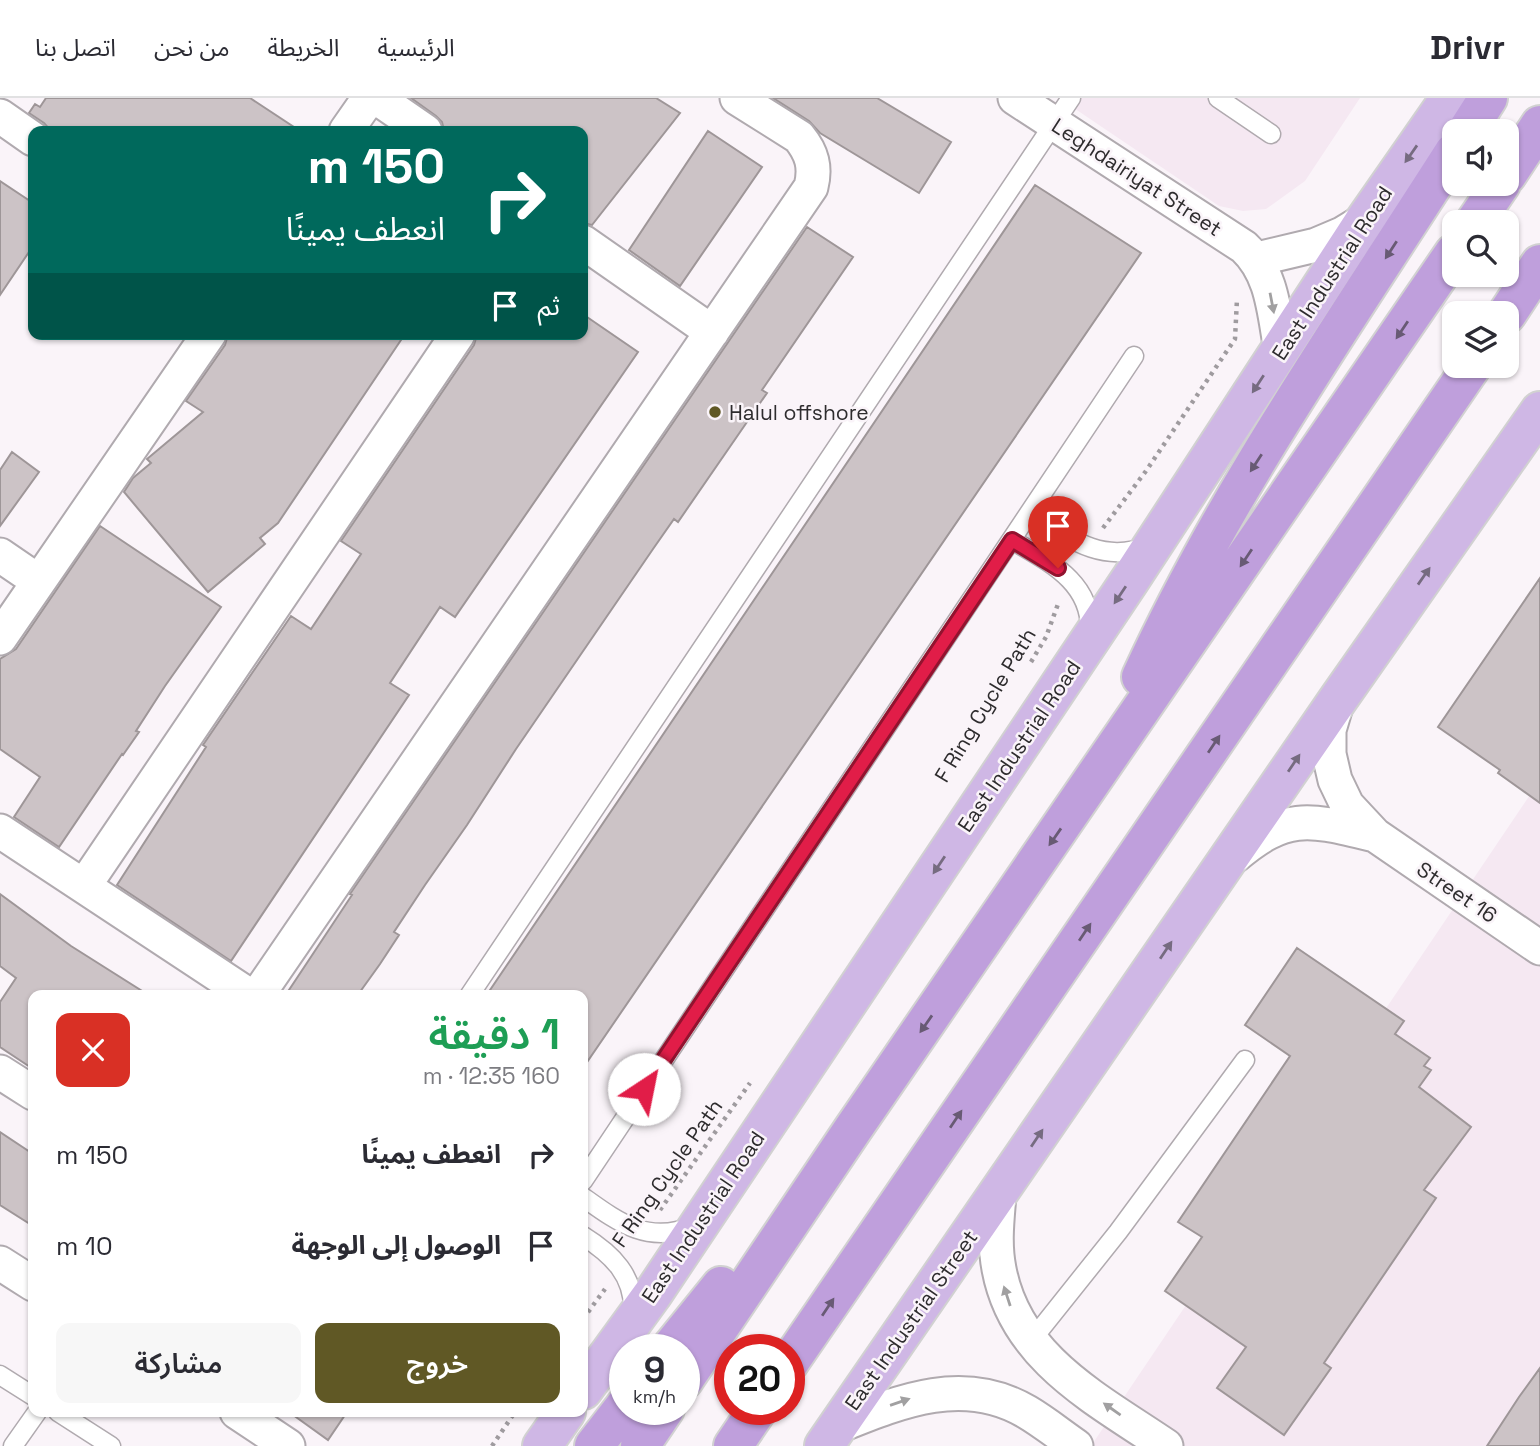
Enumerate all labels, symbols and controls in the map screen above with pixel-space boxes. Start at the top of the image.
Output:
text: Drivr [1430,27,1505,69]
text: اتصل بنا [35,32,116,63]
text: من نحن [154,32,230,63]
text: الخريطة [268,32,340,63]
text: الرئيسية [378,32,455,63]
street label: Leghdairiyat Street [1047,112,1227,242]
map controls [1442,119,1519,378]
button: sound [1442,119,1519,196]
text: 150 m [307,135,445,197]
one-way arrow [1404,145,1418,163]
icon: right [469,154,560,245]
street label: East Industrial Road [1266,181,1398,365]
text: انعطف يمينًا [286,209,445,249]
button: search [1442,210,1519,287]
one-way arrow [1385,241,1398,260]
icon: arrive [486,287,524,325]
text: ثم [538,289,560,323]
one-way arrow [1267,292,1278,314]
button: layers [1442,301,1519,378]
one-way arrow [1396,320,1409,339]
one-way arrow [1252,375,1265,394]
place label: Halul offshore [729,399,869,426]
marker: Halul offshore [707,404,723,420]
one-way arrow [1249,453,1262,473]
pin [1028,496,1088,568]
icon: arrive [1039,507,1077,545]
one-way arrow [1239,549,1253,567]
one-way arrow [1417,567,1431,585]
one-way arrow [1113,585,1126,605]
street label: F Ring Cycle Path [928,623,1042,787]
street label: East Industrial Road [951,655,1087,837]
one-way arrow [1207,734,1220,754]
one-way arrow [1288,753,1301,773]
one-way arrow [1049,827,1062,846]
street label: Street 16 [1412,855,1502,929]
one-way arrow [932,856,945,875]
one-way arrow [1078,923,1092,941]
one-way arrow [1159,941,1172,960]
text: 1 دقيقة [428,1008,560,1061]
button: close [56,1013,130,1087]
one-way arrow [919,1015,933,1033]
position arrow [607,1052,681,1126]
text: 160 m · 12:35 [423,1061,560,1091]
street label: F Ring Cycle Path [606,1094,728,1252]
one-way arrow [949,1110,962,1129]
street label: East Industrial Road [635,1126,771,1308]
one-way arrow [1031,1128,1044,1148]
icon: right [522,1136,560,1174]
text: انعطف يمينًا [361,1137,501,1171]
text: 150 m [56,1138,128,1172]
street label: East Industrial Street [838,1224,984,1416]
icon: arrive [522,1227,560,1265]
text: الوصول إلى الوجهة [291,1228,501,1262]
text: 10 m [56,1229,113,1263]
one-way arrow [1002,1285,1012,1306]
one-way arrow [821,1298,835,1316]
button: مشاركة [56,1323,301,1403]
button: خروج [315,1323,560,1403]
speed limit sign: 20 [714,1334,805,1425]
text: 9 [644,1348,665,1392]
text: km/h [633,1385,676,1408]
one-way arrow [889,1396,910,1407]
one-way arrow [1103,1402,1121,1416]

